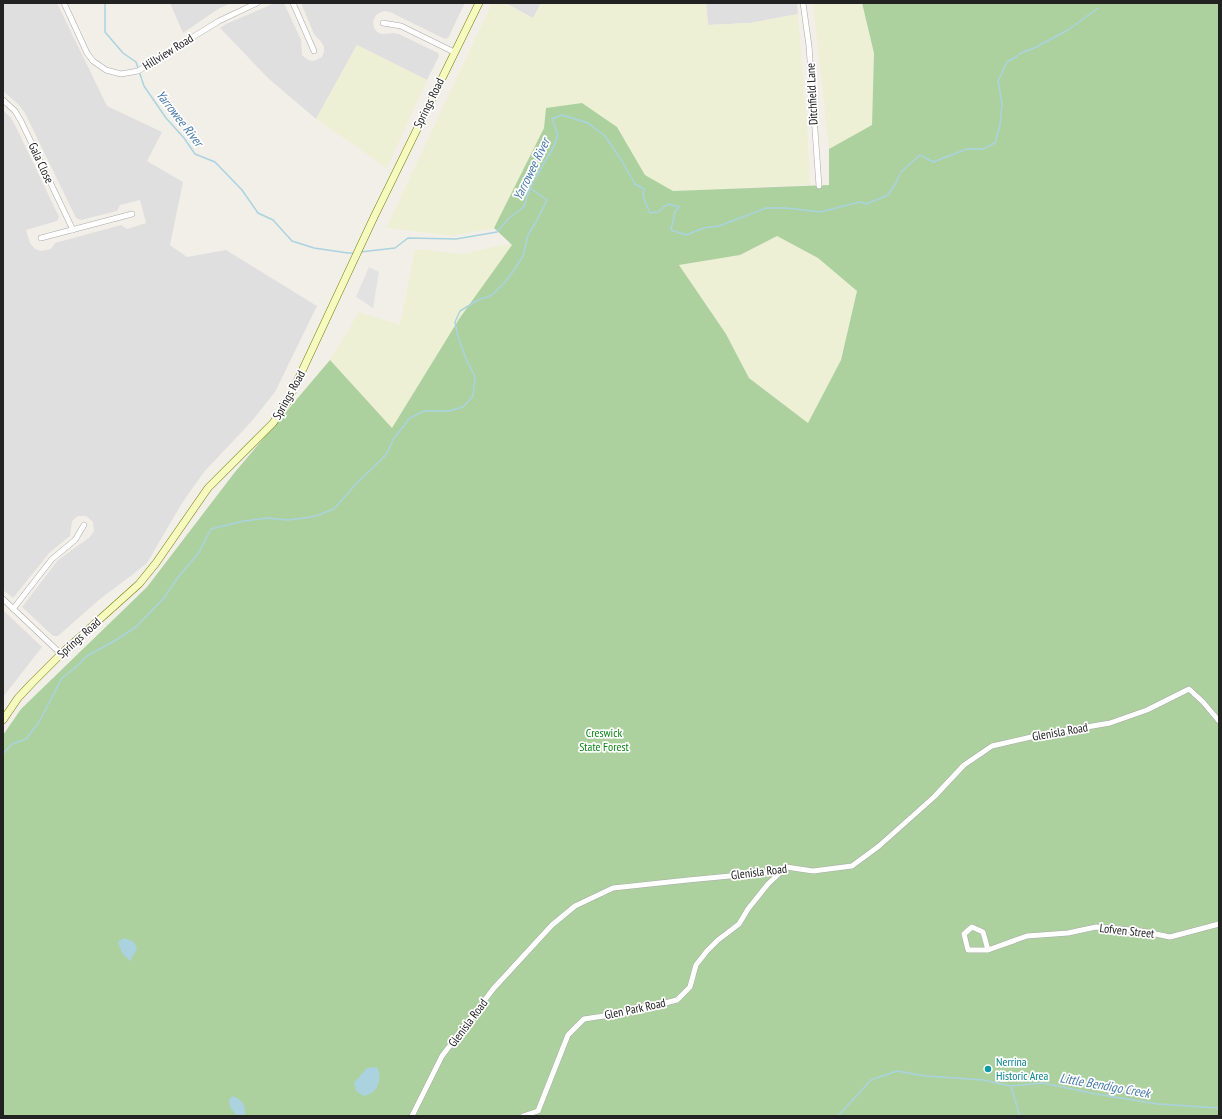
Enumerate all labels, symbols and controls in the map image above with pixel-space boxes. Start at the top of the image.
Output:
street label: Hillview Road [140,30,196,73]
street label: Ditchfield Lane [802,63,821,125]
street label: Springs Road [410,75,447,130]
water label: Yarrowee River [152,87,208,152]
water label: Yarrowee River [509,133,555,203]
street label: Gala Close [25,140,57,186]
street label: Springs Road [269,368,308,422]
street label: Springs Road [54,614,104,661]
street label: Glenisla Road [1031,719,1089,744]
park label: Creswick State Forest [579,725,630,754]
street label: Glenisla Road [730,861,788,882]
street label: Lofven Street [1099,920,1156,941]
street label: Glen Park Road [603,995,667,1022]
street label: Glenisla Road [445,996,491,1050]
place label: Nerrina Historic Area [996,1054,1049,1083]
marker: Nerrina Historic Area [983,1064,993,1074]
water label: Little Bendigo Creek [1059,1069,1153,1102]

